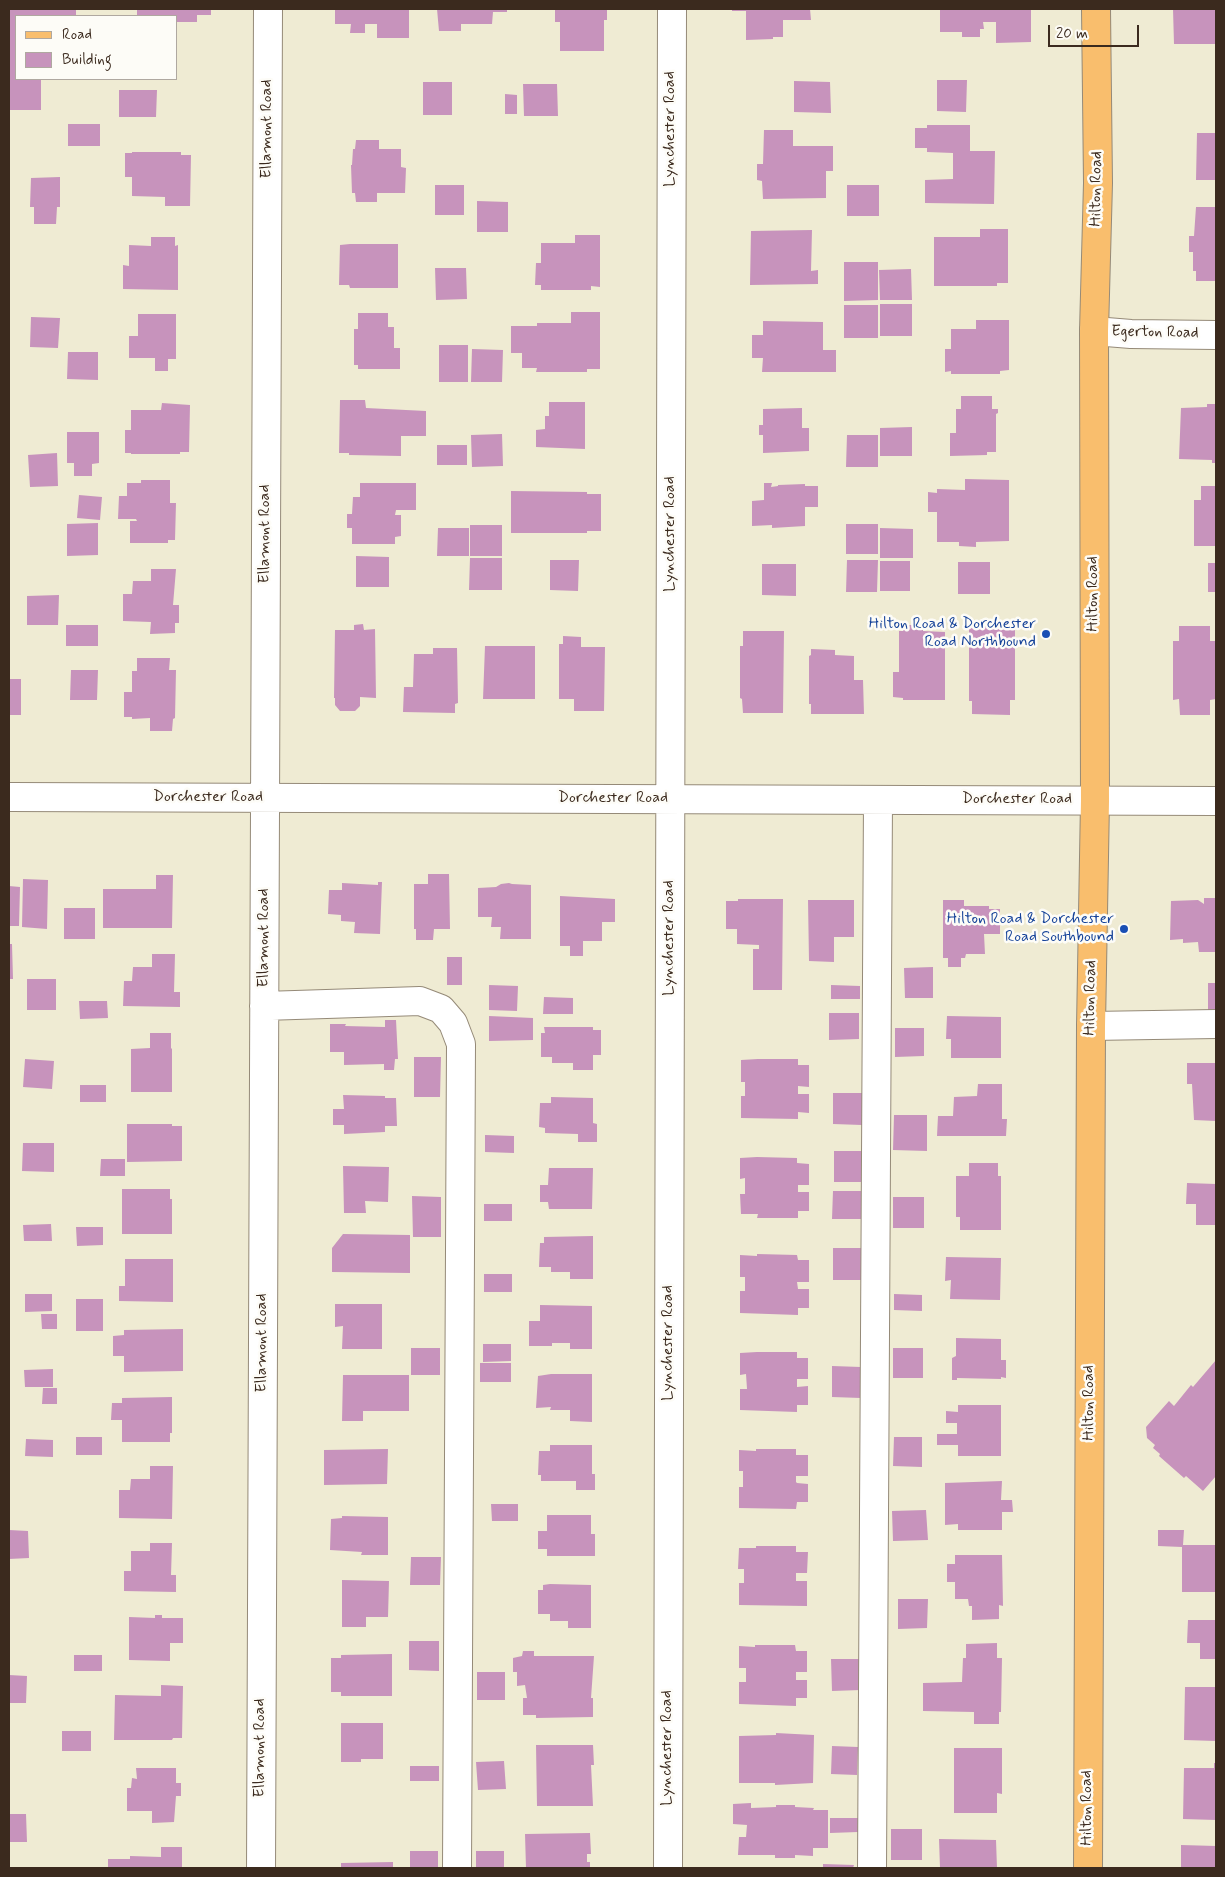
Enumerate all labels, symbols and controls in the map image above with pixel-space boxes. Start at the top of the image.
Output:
legend [15,15,178,80]
scale bar [1050,15,1141,47]
text: 20 m [1056,24,1088,44]
text: Road [62,25,92,45]
text: Building [62,50,112,70]
street label: Lynchester Road [661,71,681,187]
street label: Ellamont Road [258,80,278,178]
street label: Hilton Road [1087,151,1107,227]
street label: Egerton Road [1111,323,1199,343]
street label: Lynchester Road [661,476,681,592]
street label: Ellamont Road [256,485,276,583]
street label: Hilton Road [1084,556,1104,632]
place label: Hilton Road & Dorchester Road Northbound [869,615,1036,653]
marker: Hilton Road & Dorchester Road Northbound [1040,628,1052,640]
street label: Dorchester Road [153,788,263,808]
street label: Dorchester Road [558,789,668,809]
street label: Dorchester Road [962,790,1072,810]
street label: Lynchester Road [660,880,680,996]
street label: Ellamont Road [255,889,275,987]
place label: Hilton Road & Dorchester Road Southbound [947,910,1114,948]
marker: Hilton Road & Dorchester Road Southbound [1118,923,1130,935]
street label: Hilton Road [1081,960,1101,1036]
street label: Lynchester Road [659,1285,679,1401]
street label: Ellamont Road [253,1294,273,1392]
street label: Hilton Road [1080,1365,1100,1441]
street label: Lynchester Road [658,1690,678,1806]
street label: Ellamont Road [251,1699,271,1797]
street label: Hilton Road [1078,1770,1098,1846]

